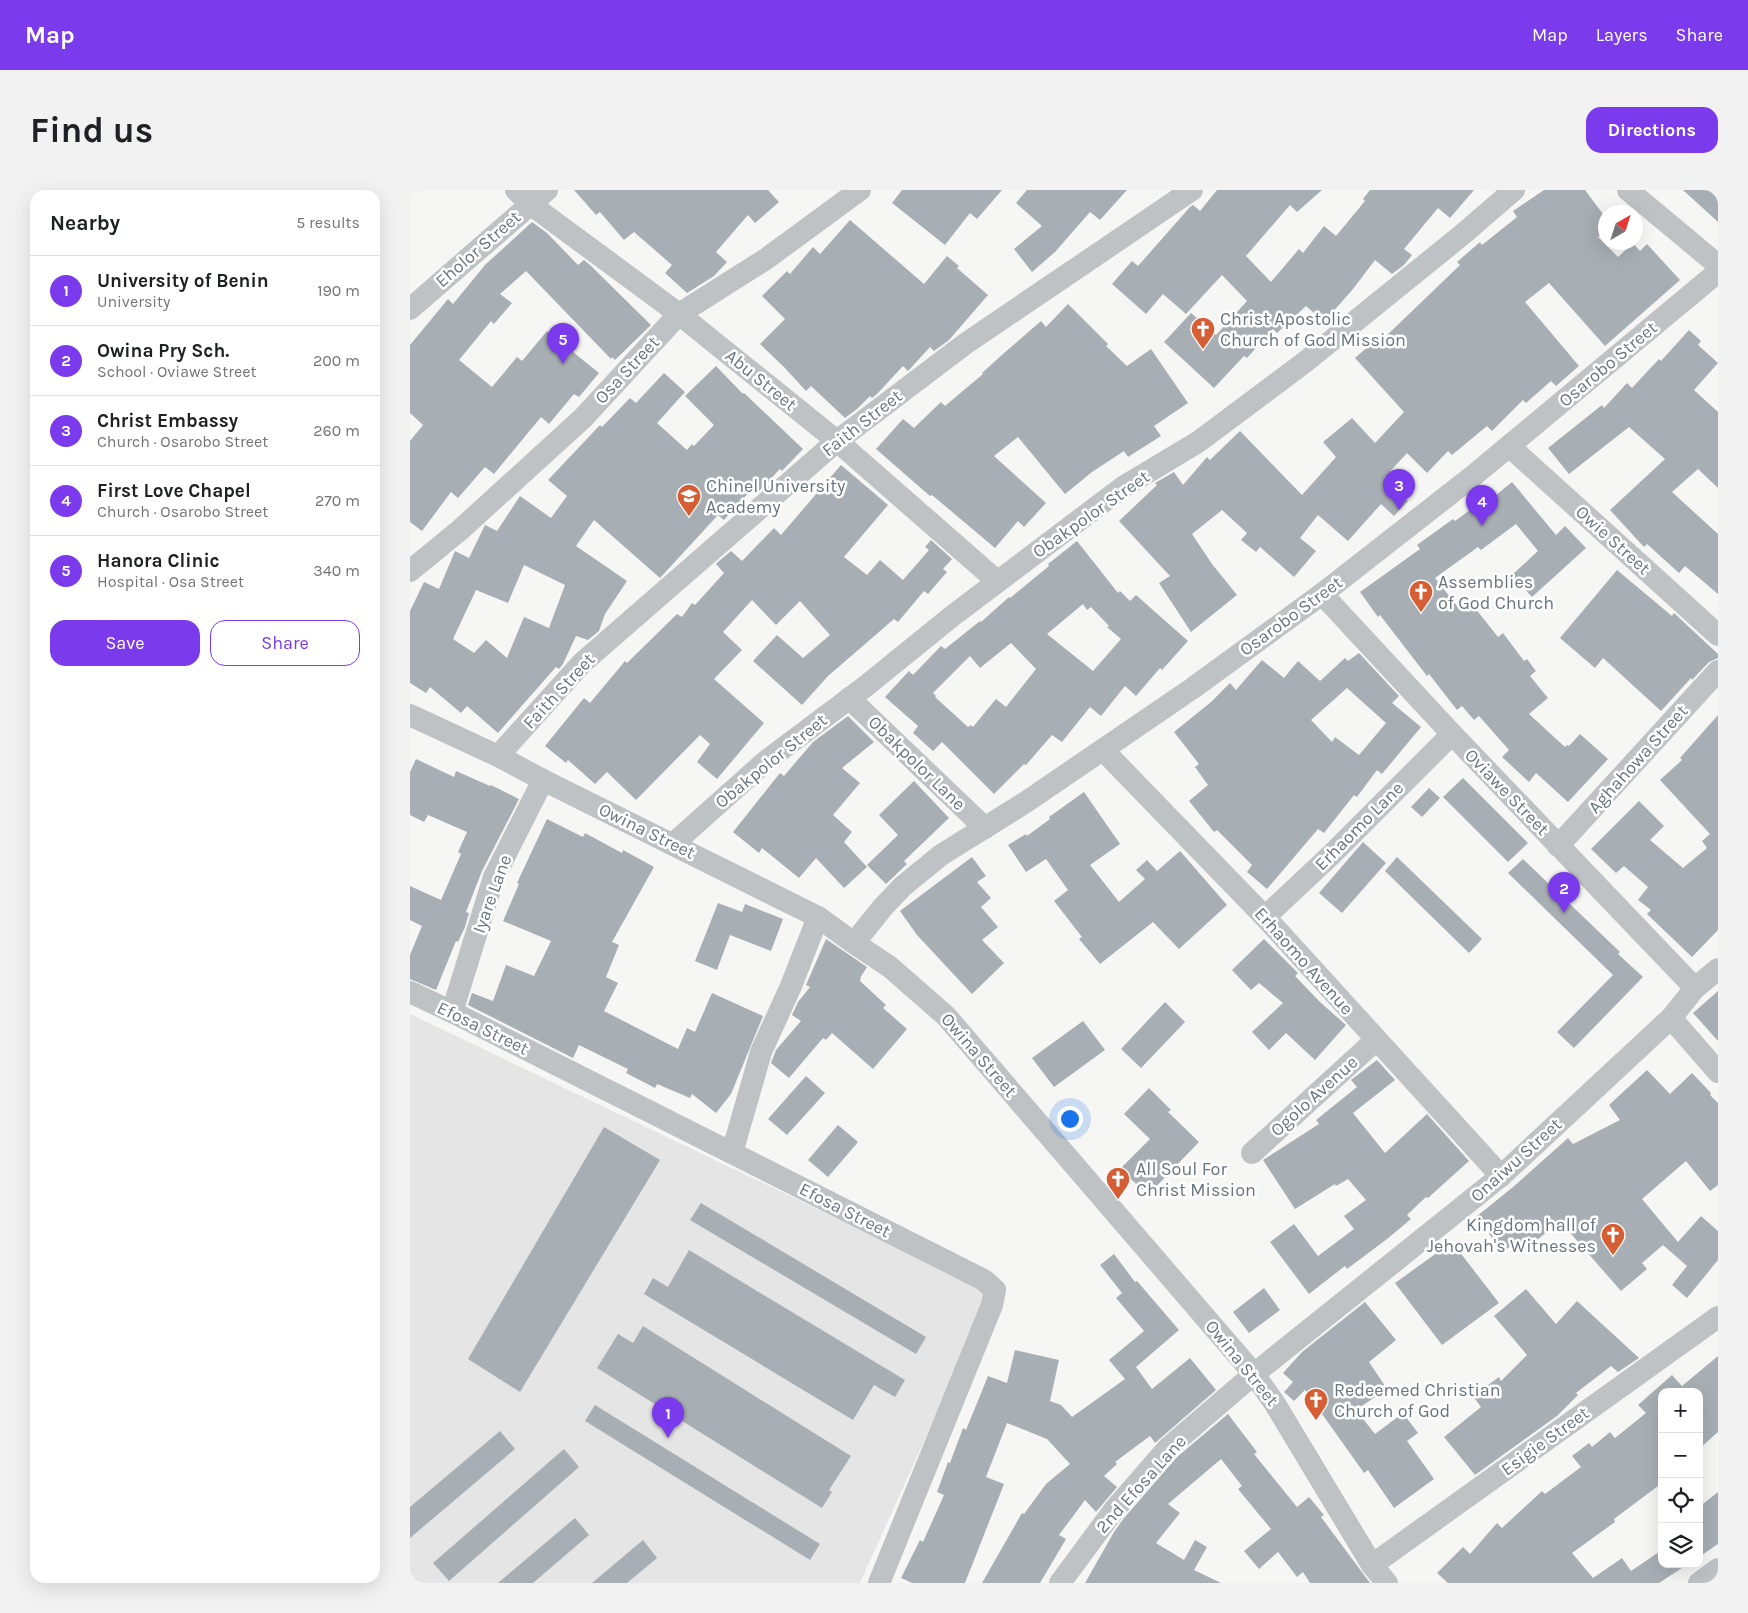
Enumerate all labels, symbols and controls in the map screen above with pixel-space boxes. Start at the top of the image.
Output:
text: Map [25,21,75,49]
text: Map [1532,24,1568,46]
text: Layers [1596,24,1648,46]
text: Share [1676,24,1723,46]
button: Directions [1586,107,1718,153]
text: Find us [30,110,153,151]
north arrow [1598,205,1643,250]
street label: Eholor Street [431,206,525,292]
text: Nearby [50,211,120,235]
text: 5 results [296,213,360,232]
text: University of Benin [97,270,269,292]
text: 1 [63,281,69,300]
text: 190 m [317,281,360,300]
text: University [97,292,171,311]
place label: Christ Apostolic Church of God Mission [1220,308,1406,351]
church icon: Christ Apostolic Church of God Mission [1190,316,1216,350]
street label: Osarobo Street [1554,316,1662,411]
pin: 5 [547,323,579,364]
street label: Osa Street [590,331,664,408]
text: Owina Pry Sch. [97,340,229,362]
street label: Abu Street [721,345,801,416]
text: 2 [61,351,71,370]
text: 200 m [313,351,360,370]
text: School · Oviawe Street [97,362,256,381]
street label: Faith Street [818,385,907,461]
text: Christ Embassy [97,410,238,432]
text: 3 [61,421,71,440]
text: 260 m [313,421,360,440]
text: Church · Osarobo Street [97,432,268,451]
street label: Obakpolor Street [1028,465,1154,563]
pin: 3 [1383,469,1415,510]
place label: Chinel University Academy [706,475,846,518]
text: First Love Chapel [97,480,251,502]
school or university icon: Chinel University Academy [676,483,702,517]
pin: 4 [1466,485,1498,526]
text: 4 [61,491,71,510]
text: 270 m [315,491,360,510]
street label: Owie Street [1571,501,1655,579]
text: Church · Osarobo Street [97,502,268,521]
text: Hanora Clinic [97,550,220,572]
text: 5 [61,561,71,580]
text: 340 m [313,561,360,580]
street label: Osarobo Street [1235,571,1347,661]
place label: Assemblies of God Church [1438,571,1554,614]
text: Hospital · Osa Street [97,572,244,591]
church icon: Assemblies of God Church [1408,579,1434,613]
button: Save [50,620,200,666]
button: Share [210,620,360,666]
street label: Faith Street [518,648,600,733]
street label: Aghahowa Street [1583,700,1693,818]
street label: Obakpolor Street [711,709,832,813]
street label: Obakpolor Lane [864,711,970,815]
street label: Oviawe Street [1460,744,1554,840]
street label: Erhaomo Lane [1310,777,1408,875]
street label: Owina Street [595,798,699,864]
street label: Iyare Lane [468,852,516,936]
pin: 2 [1548,872,1580,913]
street label: Erhaomo Avenue [1250,903,1358,1019]
street label: Efosa Street [434,996,533,1060]
street label: Owina Street [936,1008,1022,1102]
street label: Ogolo Avenue [1266,1051,1362,1141]
your location [1057,1106,1083,1132]
street label: Onaiwu Street [1466,1113,1566,1207]
place label: All Soul For Christ Mission [1136,1158,1256,1201]
church icon: All Soul For Christ Mission [1105,1166,1131,1200]
street label: Efosa Street [796,1178,894,1242]
place label: Kingdom hall of Jehovah's Witnesses [1427,1214,1597,1257]
church icon: Kingdom hall of Jehovah's Witnesses [1600,1222,1626,1256]
street label: Owina Street [1201,1315,1284,1411]
place label: Redeemed Christian Church of God [1334,1379,1501,1422]
church icon: Redeemed Christian Church of God [1303,1387,1329,1421]
map controls [1658,1388,1703,1568]
button: + [1658,1388,1703,1433]
pin: 1 [652,1397,684,1438]
street label: Esigie Street [1497,1402,1593,1480]
street label: 2nd Efosa Lane [1091,1430,1191,1538]
button: − [1658,1433,1703,1478]
button: locate [1658,1478,1703,1523]
button: layers [1658,1523,1703,1568]

